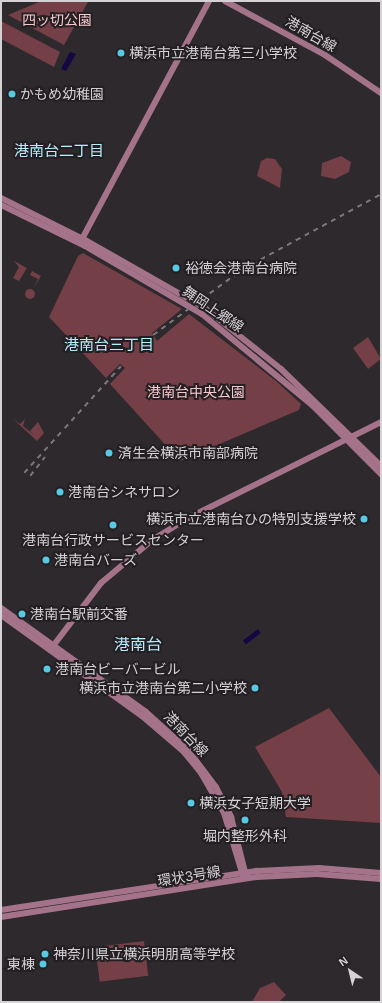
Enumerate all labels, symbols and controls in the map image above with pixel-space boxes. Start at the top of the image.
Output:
park label: 四ッ切公園 [22,12,92,28]
street label: 港南台線 [283,13,339,55]
place label: 横浜市立港南台第三小学校 [129,45,297,61]
marker: 横浜市立港南台第三小学校 [116,48,126,58]
place label: かもめ幼稚園 [20,86,104,102]
marker: かもめ幼稚園 [7,89,17,99]
district label: 港南台二丁目 [14,142,104,160]
place label: 裕徳会港南台病院 [185,260,297,276]
marker: 裕徳会港南台病院 [170,262,182,274]
street label: 舞岡上郷線 [179,282,247,336]
district label: 港南台三丁目 [64,336,154,354]
park label: 港南台中央公園 [147,384,245,400]
place label: 済生会横浜市南部病院 [118,445,258,461]
marker: 済生会横浜市南部病院 [103,447,115,459]
place label: 港南台シネサロン [68,484,180,500]
marker: 港南台シネサロン [55,487,65,497]
place label: 横浜市立港南台ひの特別支援学校 [146,511,356,527]
marker: 横浜市立港南台ひの特別支援学校 [359,514,369,524]
marker: 港南台行政サービスセンター [108,520,118,530]
place label: 港南台行政サービスセンター [22,532,204,548]
place label: 港南台バーズ [54,552,138,568]
marker: 港南台バーズ [41,555,51,565]
place label: 港南台駅前交番 [30,606,128,622]
marker: 港南台駅前交番 [17,609,27,619]
district label: 港南台 [114,635,162,655]
place label: 港南台ビーバービル [55,661,181,677]
marker: 港南台ビーバービル [42,664,52,674]
place label: 横浜市立港南台第二小学校 [79,680,247,696]
marker: 横浜市立港南台第二小学校 [250,683,260,693]
street label: 港南台線 [161,708,211,760]
place label: 横浜女子短期大学 [199,795,311,811]
marker: 横浜女子短期大学 [186,798,196,808]
marker: 堀内整形外科 [239,814,251,826]
place label: 堀内整形外科 [203,828,287,844]
street label: 環状3号線 [156,863,222,889]
place label: 神奈川県立横浜明朋高等学校 [53,946,235,962]
marker: 神奈川県立横浜明朋高等学校 [40,949,50,959]
north arrow [330,951,370,991]
text: N [336,954,350,968]
place label: 東棟 [7,956,35,972]
marker: 東棟 [38,959,48,969]

